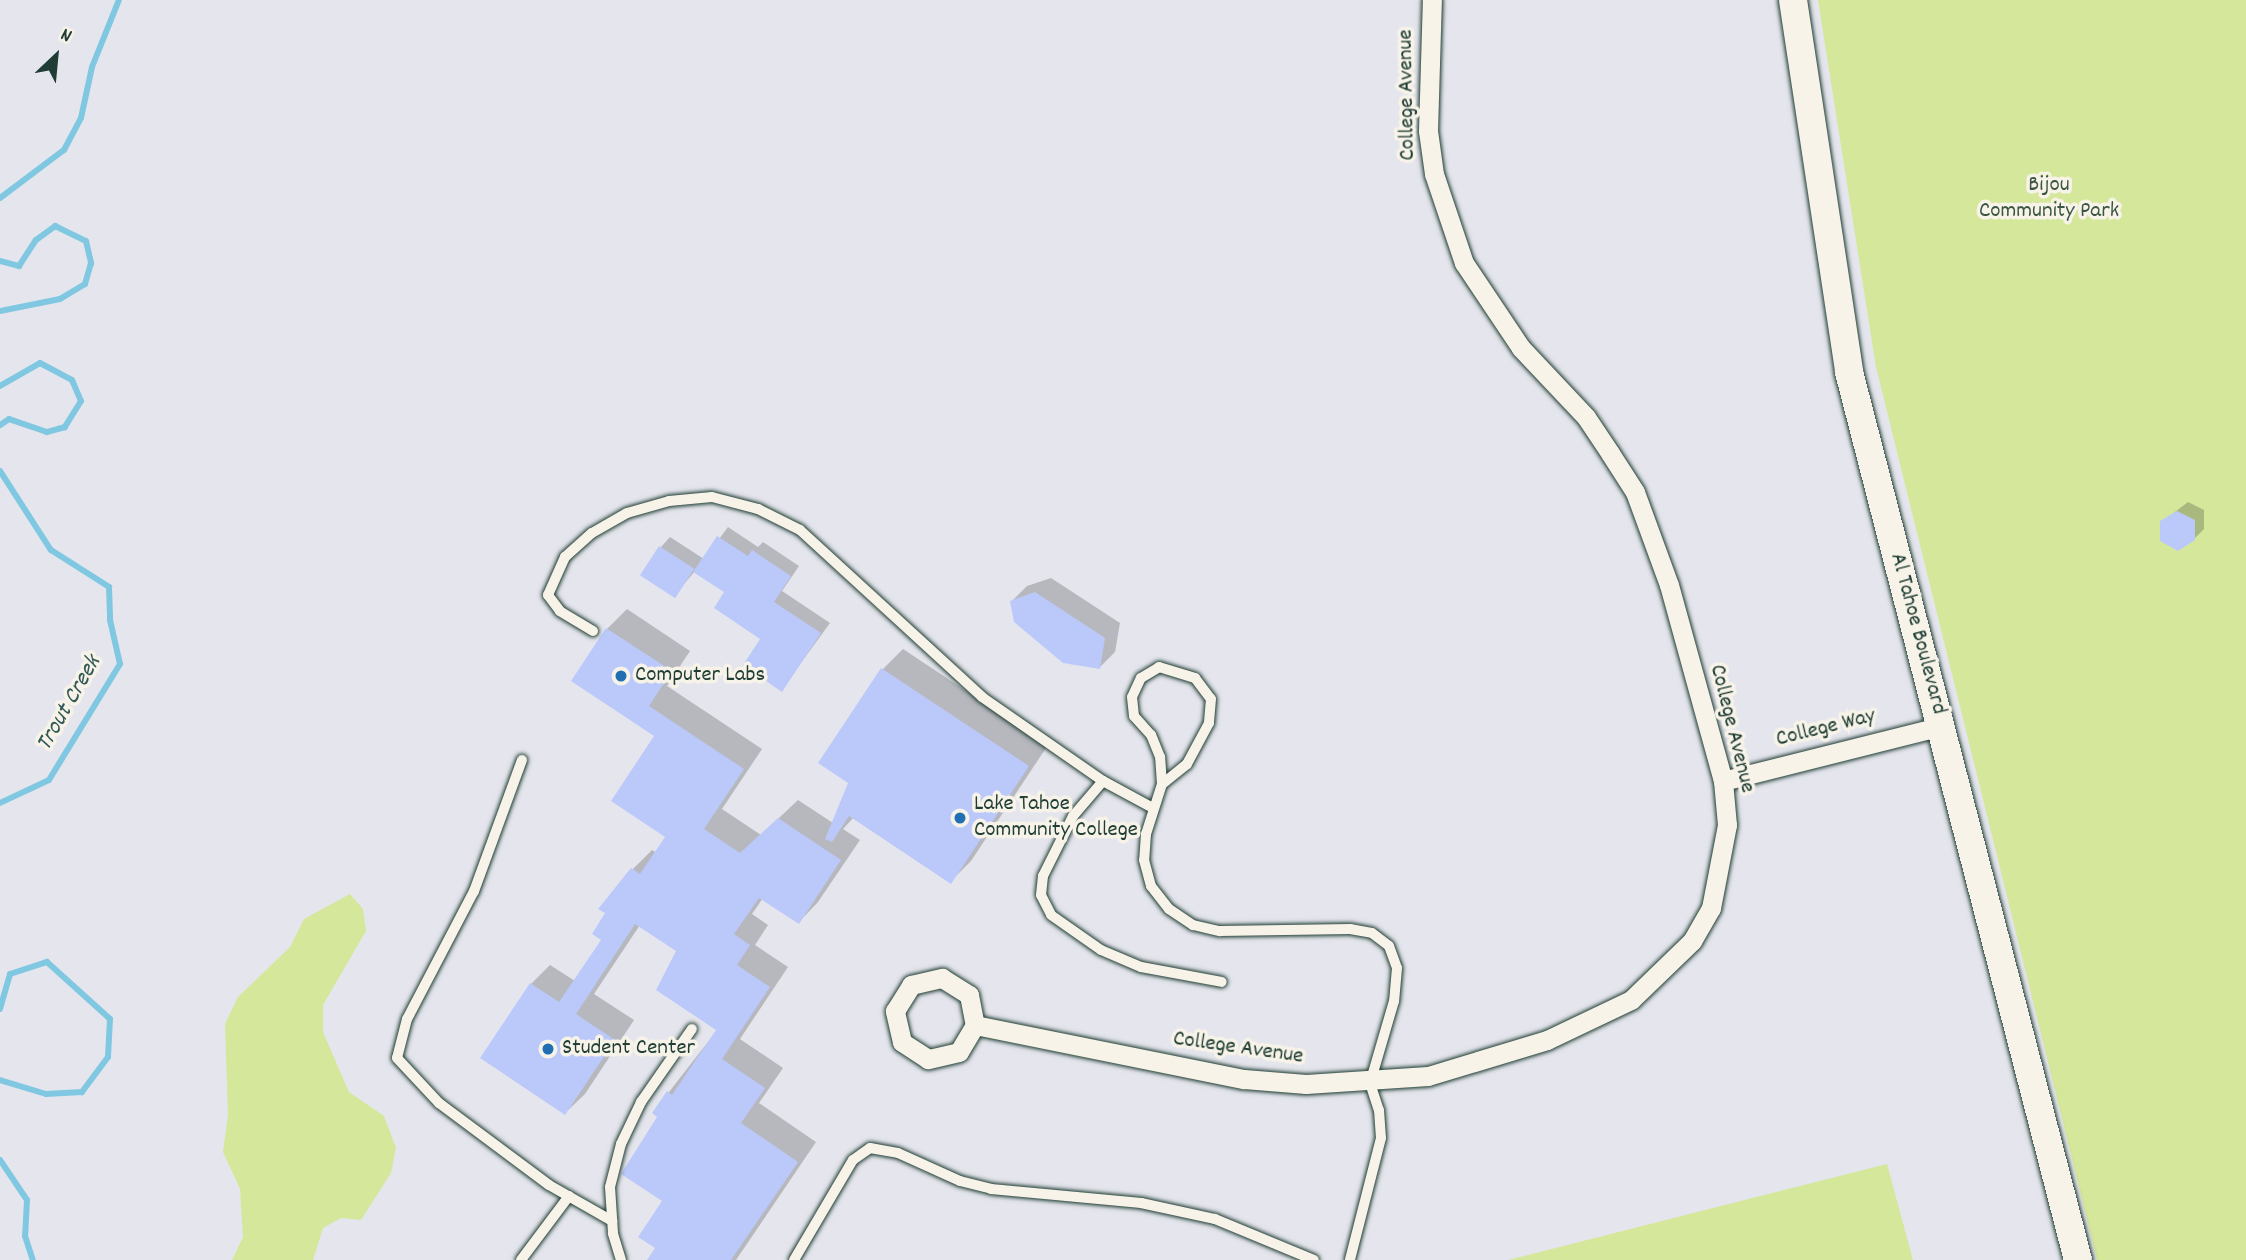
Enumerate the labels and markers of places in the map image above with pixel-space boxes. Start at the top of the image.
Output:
place label: Computer Labs [635,662,765,690]
marker: Computer Labs [613,668,629,684]
place label: Lake Tahoe Community College [974,791,1138,845]
marker: Lake Tahoe Community College [952,810,968,826]
place label: Student Center [562,1035,695,1063]
marker: Student Center [540,1041,556,1057]

